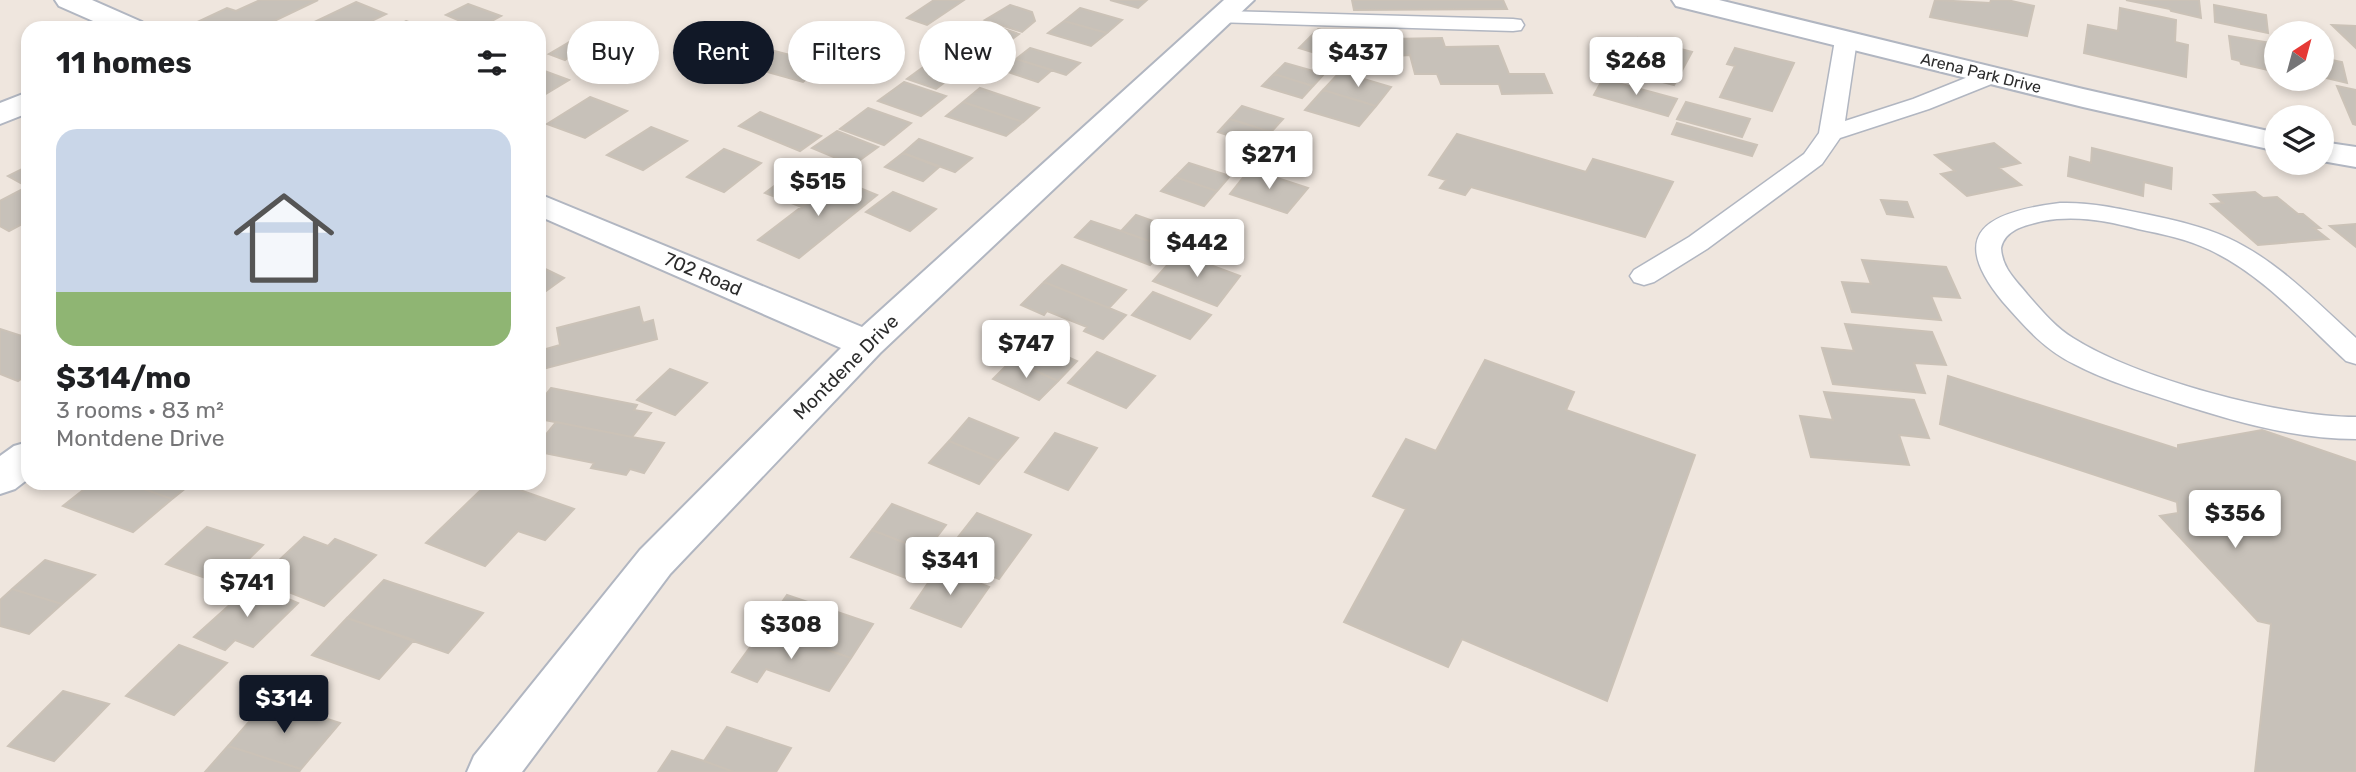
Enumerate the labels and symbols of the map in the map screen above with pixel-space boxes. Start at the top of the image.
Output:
north arrow [2264,21,2334,91]
pin: $437 [1317,29,1399,89]
pin: $268 [1595,38,1677,97]
street label: Arena Park Drive [1919,49,2043,97]
pin: $271 [1228,132,1310,191]
pin: $515 [777,158,859,218]
pin: $442 [1156,219,1238,279]
street label: 702 Road [660,247,746,301]
street label: Montdene Drive [789,310,903,424]
pin: $747 [985,320,1067,380]
pin: $356 [2194,490,2276,550]
pin: $341 [909,538,991,597]
pin: $741 [206,560,288,619]
pin: $308 [750,602,832,661]
pin: $314 [243,676,325,735]

